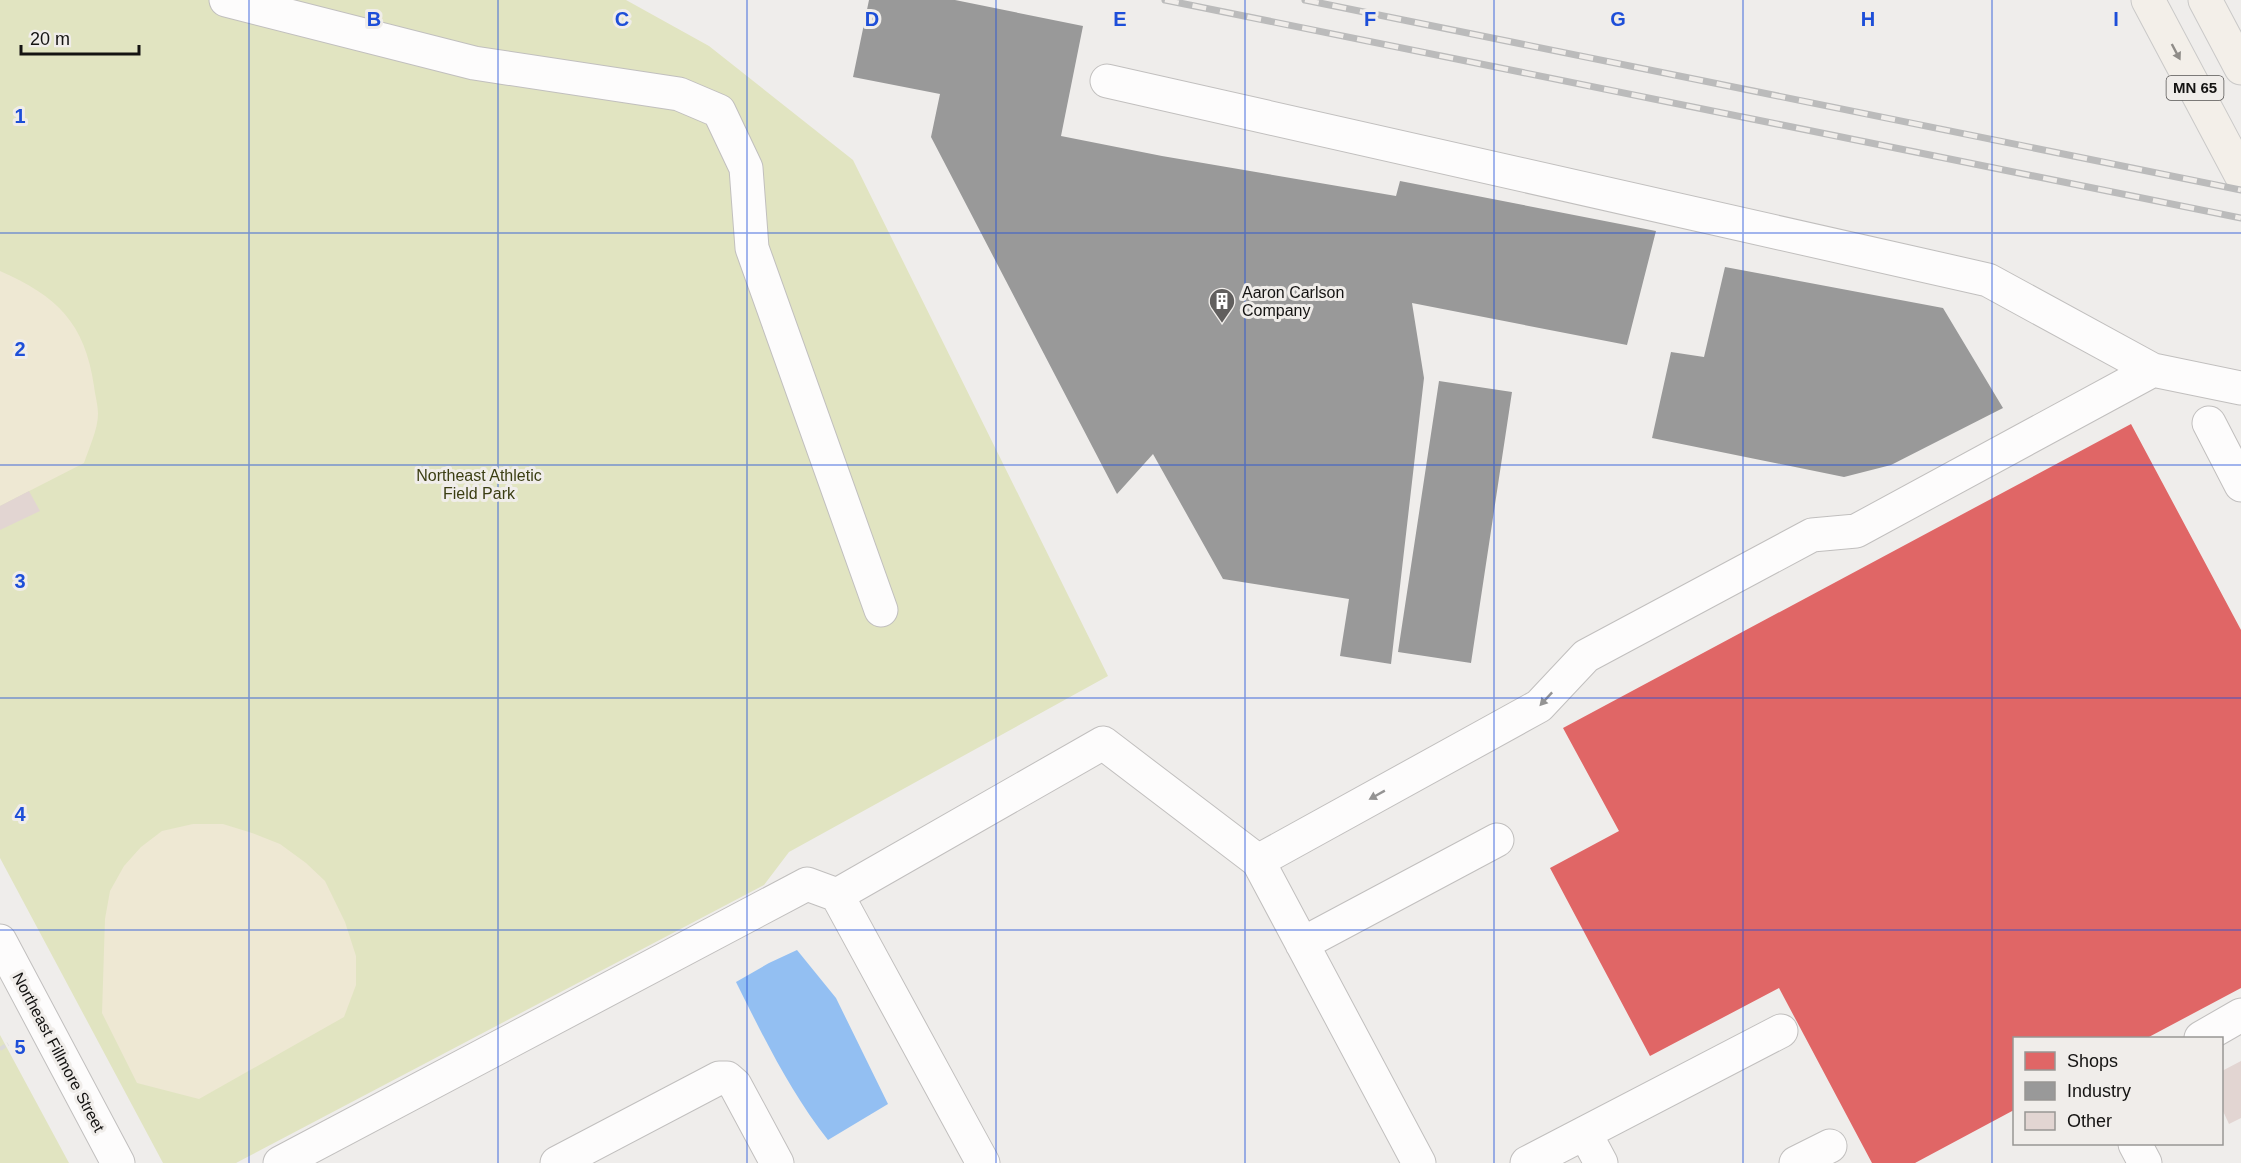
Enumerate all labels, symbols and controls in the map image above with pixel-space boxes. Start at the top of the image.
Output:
text: B [367,8,381,30]
text: C [615,8,629,30]
text: D [865,8,879,30]
text: E [1113,8,1127,30]
text: F [1364,8,1376,30]
text: G [1610,8,1626,30]
text: H [1861,8,1875,30]
text: I [2113,8,2119,30]
scale bar [21,18,140,56]
text: 20 m [30,29,70,49]
one-way arrow [2171,43,2180,60]
road number: MN 65 [2166,76,2224,100]
text: 1 [14,105,26,127]
place label: Aaron Carlson Company [1242,284,1344,319]
building icon: Aaron Carlson Company [1207,286,1237,324]
text: 2 [14,338,26,360]
park label: Northeast Athletic Field Park [416,467,542,502]
text: 3 [14,570,26,592]
one-way arrow [1539,691,1553,705]
one-way arrow [1368,790,1385,800]
text: 4 [14,803,26,825]
street label: Northeast Fillmore Street [9,970,108,1135]
text: 5 [14,1036,26,1058]
legend [2013,1037,2223,1145]
text: Shops [2067,1051,2118,1071]
text: Industry [2067,1081,2131,1101]
text: Other [2067,1111,2112,1131]

